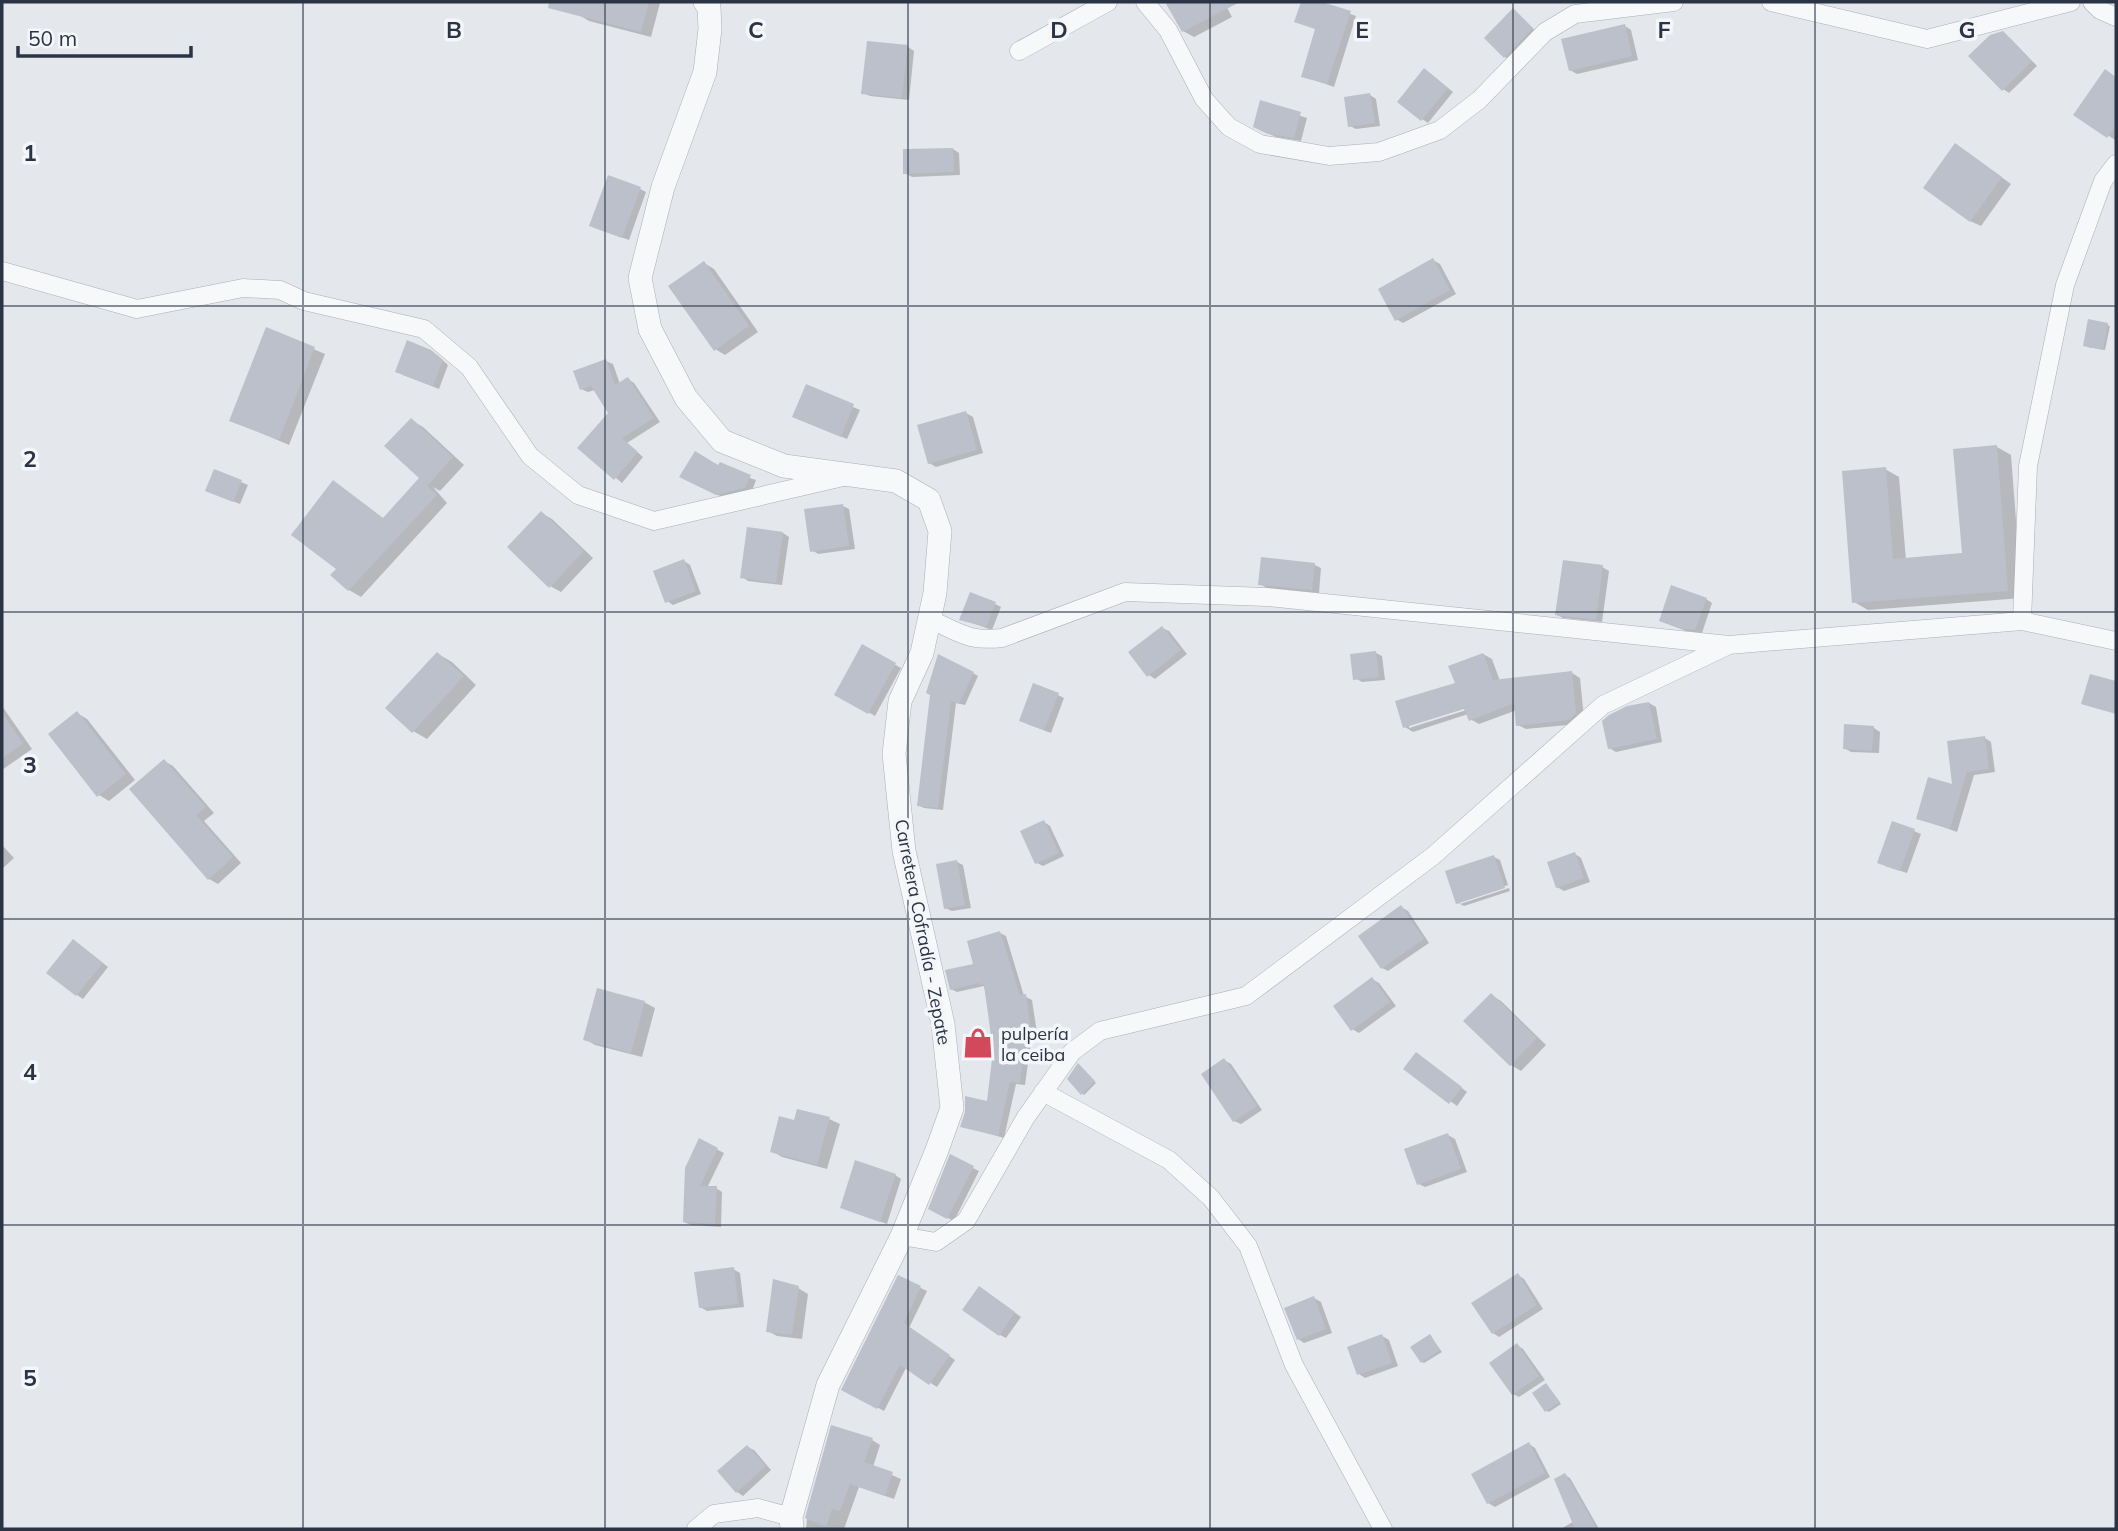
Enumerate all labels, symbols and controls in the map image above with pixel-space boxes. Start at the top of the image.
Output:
scale bar [18,14,191,58]
text: B [446,15,462,44]
text: C [748,15,764,44]
text: D [1050,15,1068,44]
text: E [1355,15,1369,44]
text: F [1657,15,1671,44]
text: G [1958,15,1976,44]
text: 50 m [28,25,77,51]
text: 1 [23,138,37,167]
text: 2 [23,444,37,473]
text: 3 [23,750,37,779]
street label: Carretera Cofradía - Zepate [890,817,956,1047]
place label: pulpería la ceiba [1001,1022,1069,1066]
shop icon: pulpería la ceiba [961,1026,995,1060]
text: 4 [23,1057,37,1086]
text: 5 [23,1363,37,1392]

